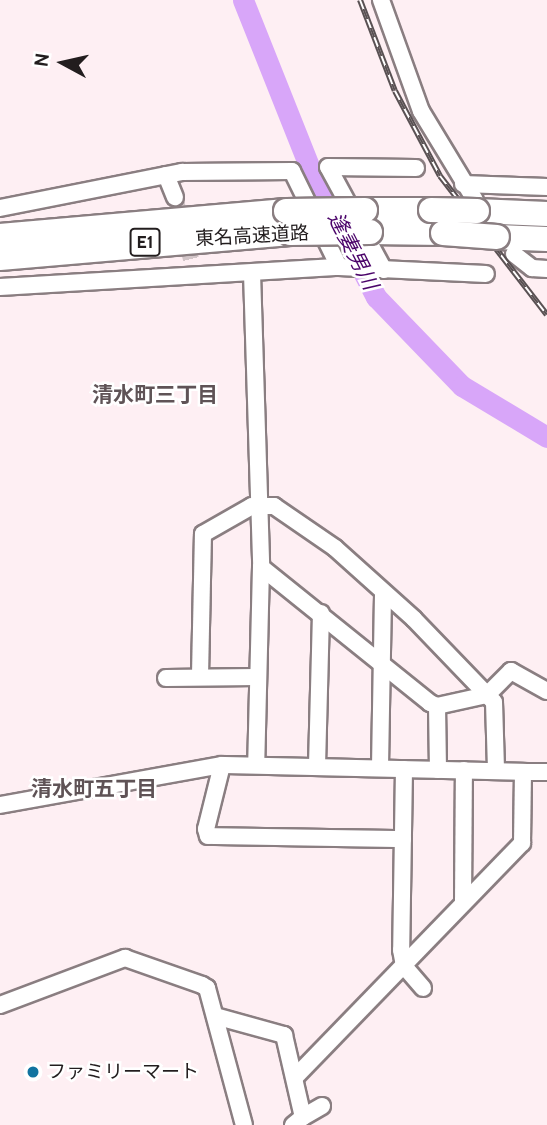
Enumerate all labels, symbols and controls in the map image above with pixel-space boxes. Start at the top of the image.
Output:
north arrow [28,28,98,98]
text: N [29,52,54,68]
water label: 逢妻男川 [323,208,383,294]
street label: 東名高速道路 [194,222,310,250]
road number: E1 [129,228,161,256]
district label: 清水町三丁目 [92,382,218,408]
district label: 清水町五丁目 [31,776,157,802]
place label: ファミリーマート [47,1061,199,1083]
marker: ファミリーマート [25,1064,41,1080]

